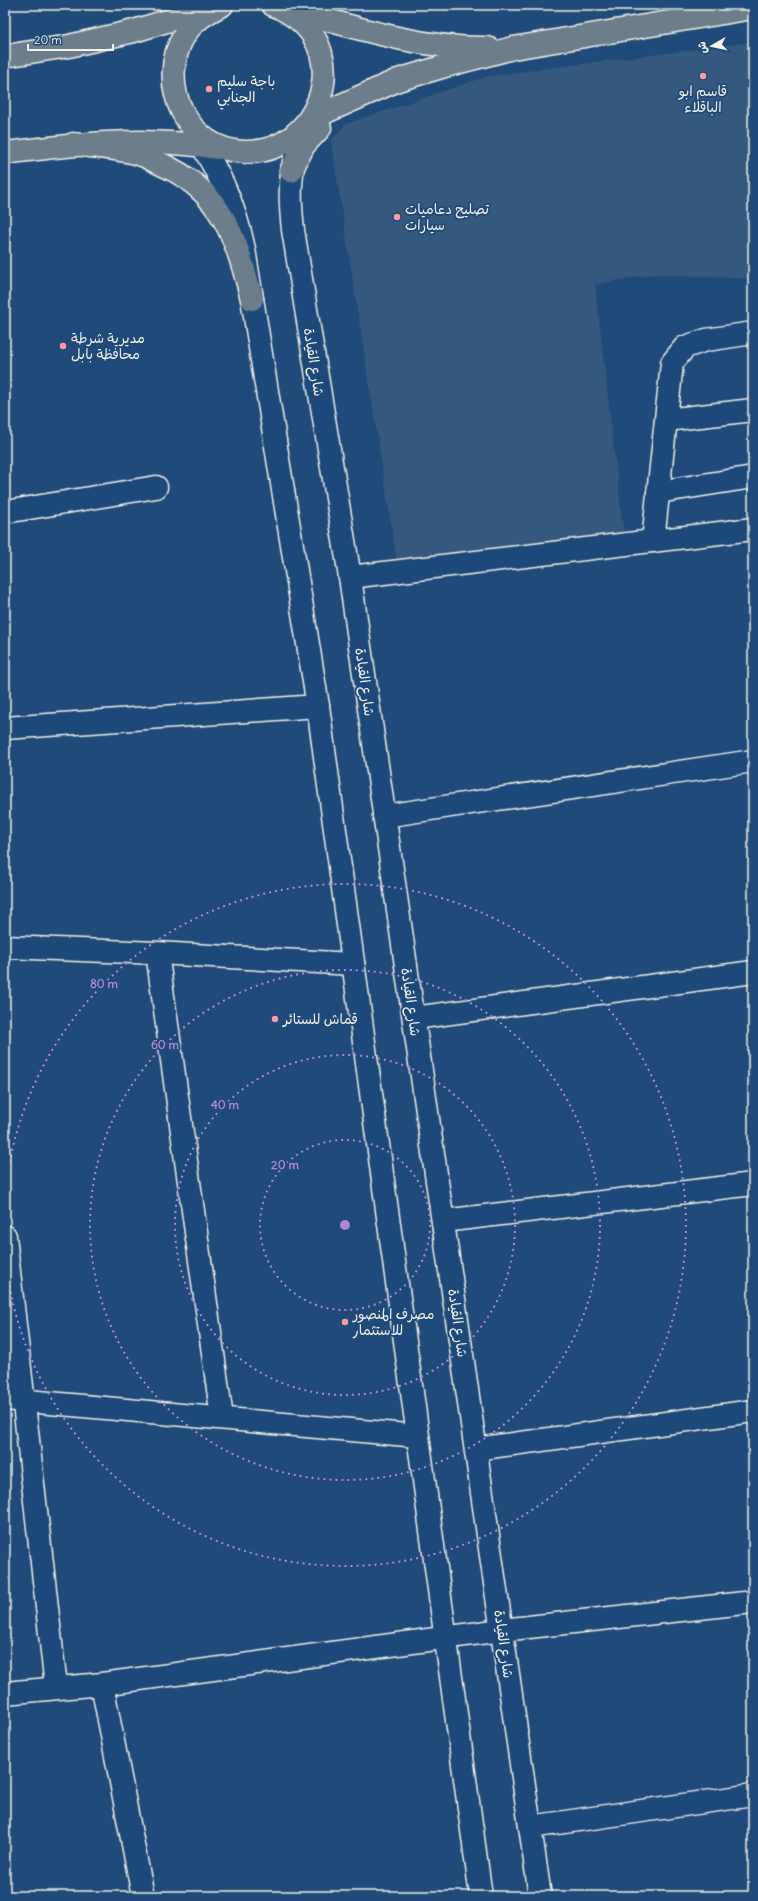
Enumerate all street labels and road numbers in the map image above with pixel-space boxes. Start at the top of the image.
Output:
street label: شارع القيادة [299,327,328,398]
street label: شارع القيادة [350,647,379,718]
street label: شارع القيادة [396,967,425,1038]
street label: شارع القيادة [443,1288,472,1359]
street label: شارع القيادة [489,1609,518,1680]

